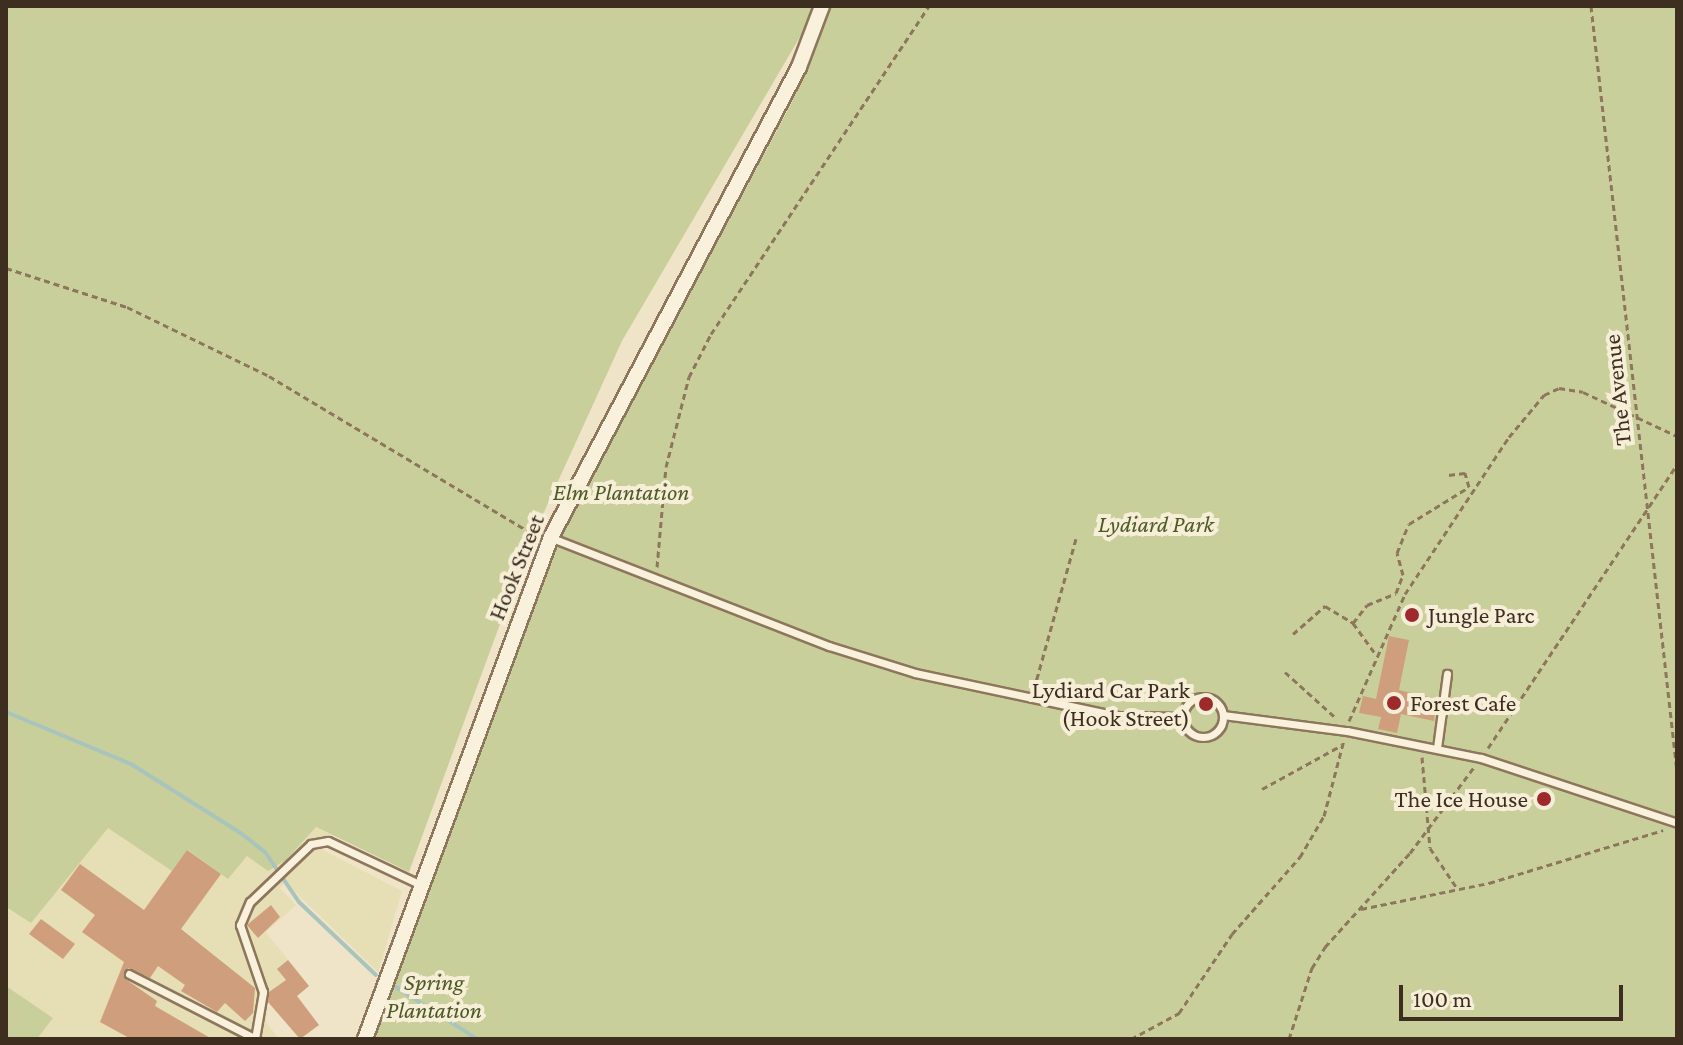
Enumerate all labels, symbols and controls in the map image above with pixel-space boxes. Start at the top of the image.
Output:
street label: The Avenue [1597,333,1637,447]
park label: Elm Plantation [553,478,689,506]
street label: Hook Street [482,510,550,624]
park label: Lydiard Park [1098,510,1214,538]
place label: Jungle Parc [1428,601,1535,629]
marker: Jungle Parc [1403,606,1421,624]
place label: Lydiard Car Park (Hook Street) [1032,676,1190,732]
place label: Forest Cafe [1410,689,1516,717]
marker: Forest Cafe [1385,694,1403,712]
marker: Lydiard Car Park (Hook Street) [1197,695,1215,713]
place label: The Ice House [1394,785,1528,813]
marker: The Ice House [1535,790,1553,808]
park label: Spring Plantation [386,968,482,1024]
scale bar [1403,969,1627,1019]
text: 100 m [1413,985,1472,1012]

